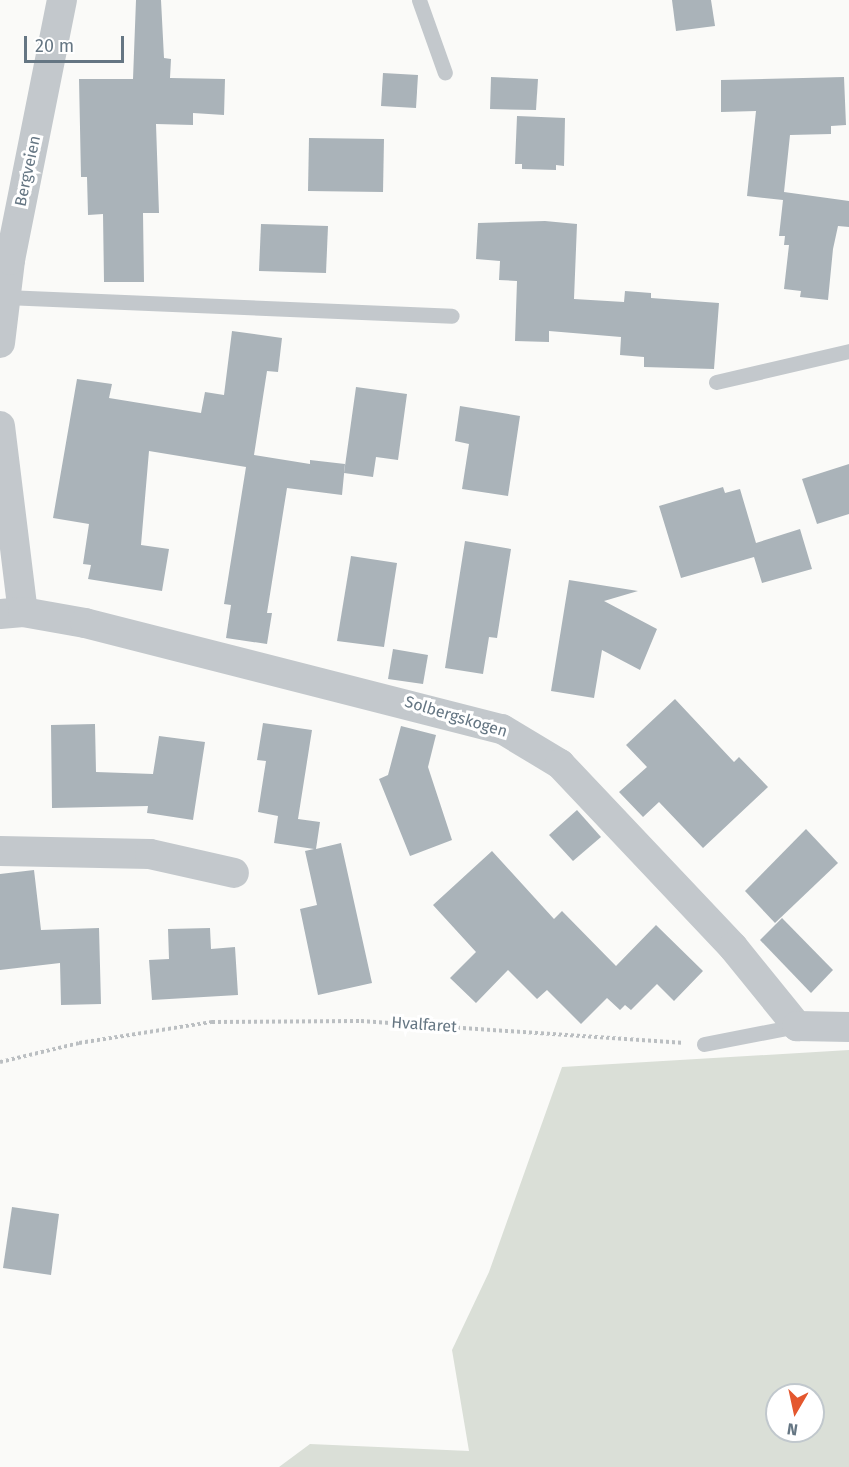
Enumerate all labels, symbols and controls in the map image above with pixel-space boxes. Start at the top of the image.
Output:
scale bar [27,24,128,62]
text: 20 m [35,35,74,57]
street label: Bergveien [11,134,45,208]
street label: Solbergskogen [402,692,510,742]
street label: Hvalfaret [391,1013,457,1037]
north arrow [765,1383,825,1443]
text: N [786,1419,799,1440]

